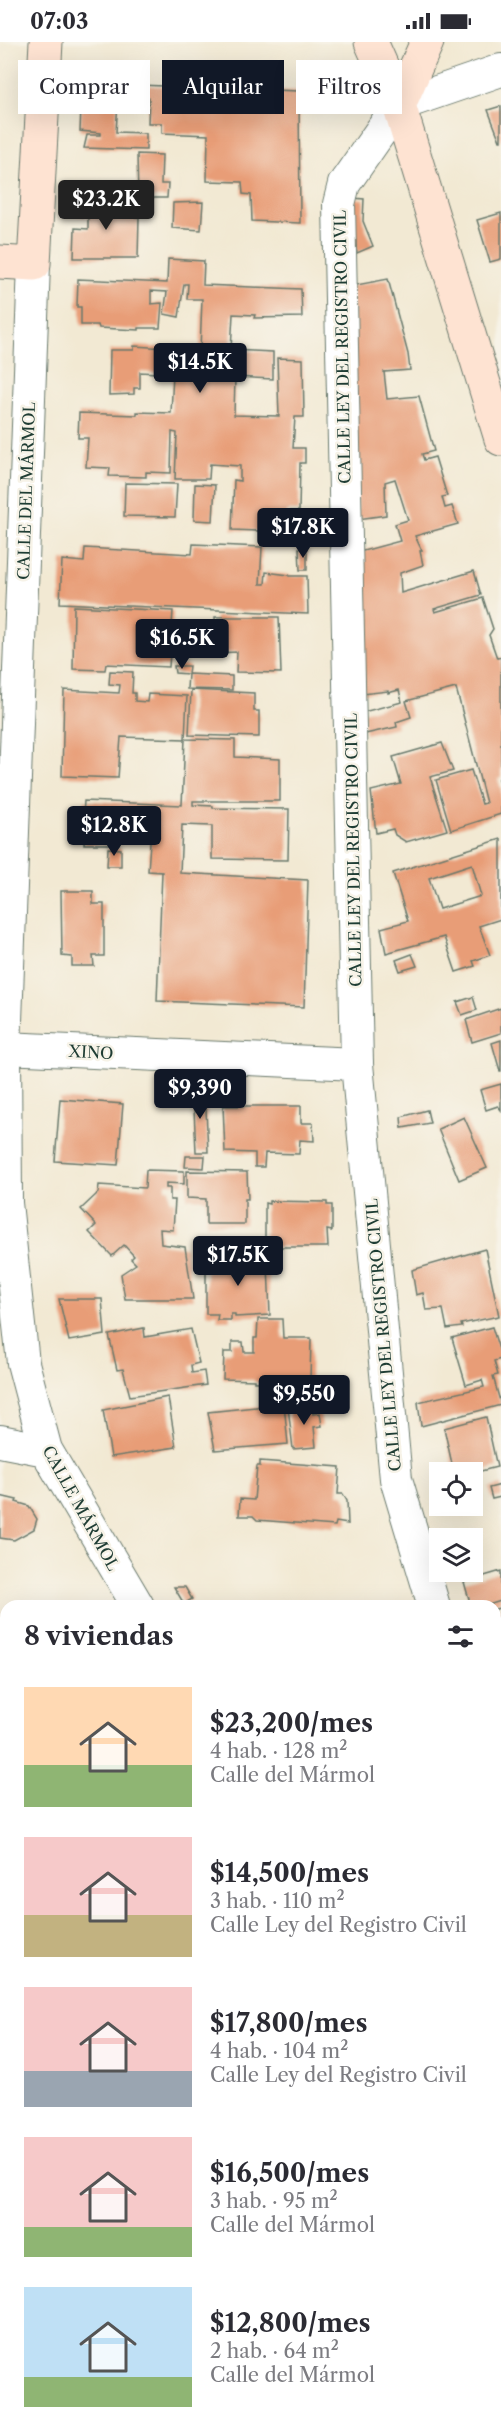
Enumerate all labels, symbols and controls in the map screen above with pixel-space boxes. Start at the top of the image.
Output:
text: 07:03 [30,8,88,35]
chip: Comprar [18,60,150,114]
chip: Alquilar [162,60,284,114]
chip: Filtros [296,60,402,114]
pin: $23.2K [57,180,155,231]
text: $23.2K [72,187,140,211]
street label: CALLE LEY DEL REGISTRO CIVIL [330,209,354,484]
pin: $14.5K [151,343,249,394]
text: $14.5K [168,350,232,374]
street label: CALLE DEL MÁRMOL [13,401,39,580]
pin: $17.8K [254,508,352,559]
text: $17.8K [271,515,335,539]
pin: $16.5K [133,619,231,670]
text: $16.5K [150,626,214,650]
street label: CALLE LEY DEL REGISTRO CIVIL [341,712,365,987]
pin: $12.8K [65,806,163,857]
text: $12.8K [81,813,147,837]
street label: XINO [67,1041,114,1063]
pin: $9,390 [151,1069,249,1120]
text: $9,390 [168,1076,232,1100]
street label: CALLE LEY DEL REGISTRO CIVIL [361,1197,405,1472]
pin: $17.5K [189,1236,287,1287]
text: $17.5K [207,1243,269,1267]
pin: $9,550 [255,1375,353,1426]
text: $9,550 [273,1382,335,1406]
street label: CALLE MÁRMOL [38,1442,124,1574]
map controls [429,1462,483,1582]
button: locate [429,1462,483,1516]
button: layers [429,1528,483,1582]
text: 8 viviendas [24,1620,174,1652]
icon: filters [444,1620,477,1653]
text: $23,200/mes [210,1707,373,1739]
icon: home [72,1711,144,1783]
text: 4 hab. · 128 m² [210,1739,347,1763]
text: Calle del Mármol [210,1763,375,1787]
text: $14,500/mes [210,1857,369,1889]
icon: home [72,1861,144,1933]
text: 3 hab. · 110 m² [210,1889,345,1913]
text: Calle Ley del Registro Civil [210,1913,467,1937]
text: $17,800/mes [210,2007,367,2039]
icon: home [72,2011,144,2083]
text: 4 hab. · 104 m² [210,2039,348,2063]
text: Calle Ley del Registro Civil [210,2063,467,2087]
text: $16,500/mes [210,2157,369,2189]
icon: home [72,2161,144,2233]
text: 3 hab. · 95 m² [210,2189,338,2213]
text: Calle del Mármol [210,2213,375,2237]
text: $12,800/mes [210,2307,371,2339]
icon: home [72,2311,144,2383]
text: 2 hab. · 64 m² [210,2339,339,2363]
text: Calle del Mármol [210,2363,375,2387]

